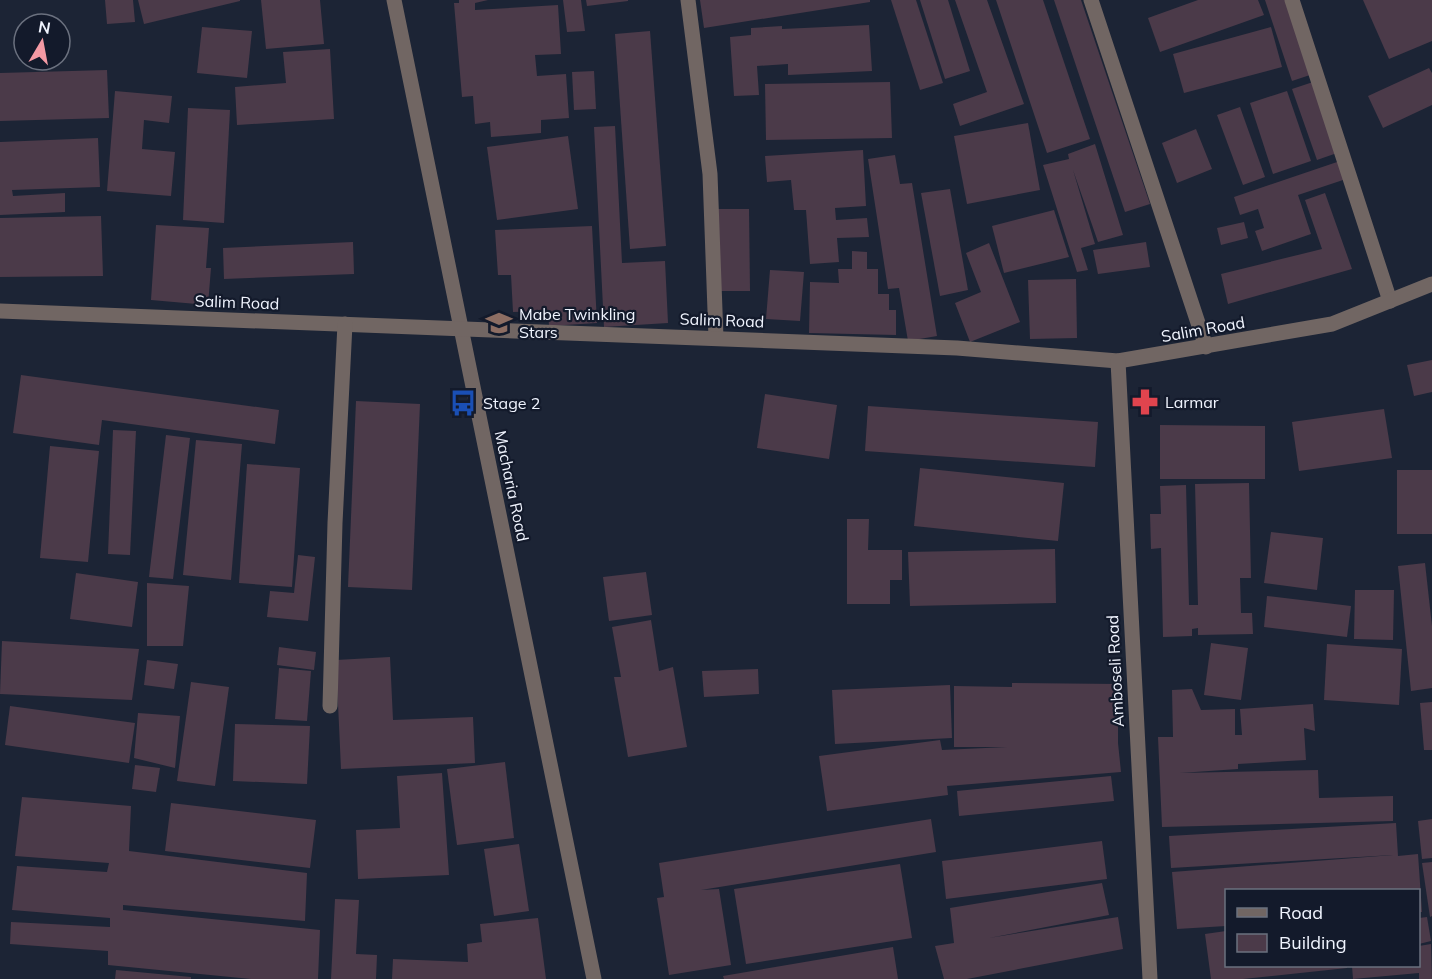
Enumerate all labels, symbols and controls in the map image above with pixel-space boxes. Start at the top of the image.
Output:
north arrow [12,12,72,72]
text: N [37,16,52,38]
street label: Salim Road [194,291,280,313]
place label: Mabe Twinkling Stars [519,304,635,342]
school or university icon: Mabe Twinkling Stars [484,308,514,338]
street label: Salim Road [679,309,765,331]
street label: Salim Road [1160,312,1246,346]
pharmacy icon: Larmar [1130,387,1160,417]
bus stop icon: Stage 2 [448,388,478,418]
place label: Larmar [1165,392,1219,412]
place label: Stage 2 [483,393,540,413]
street label: Macharia Road [490,429,534,543]
street label: Amboseli Road [1102,614,1128,728]
legend [1225,889,1420,967]
text: Road [1279,901,1323,924]
text: Building [1279,931,1347,954]

